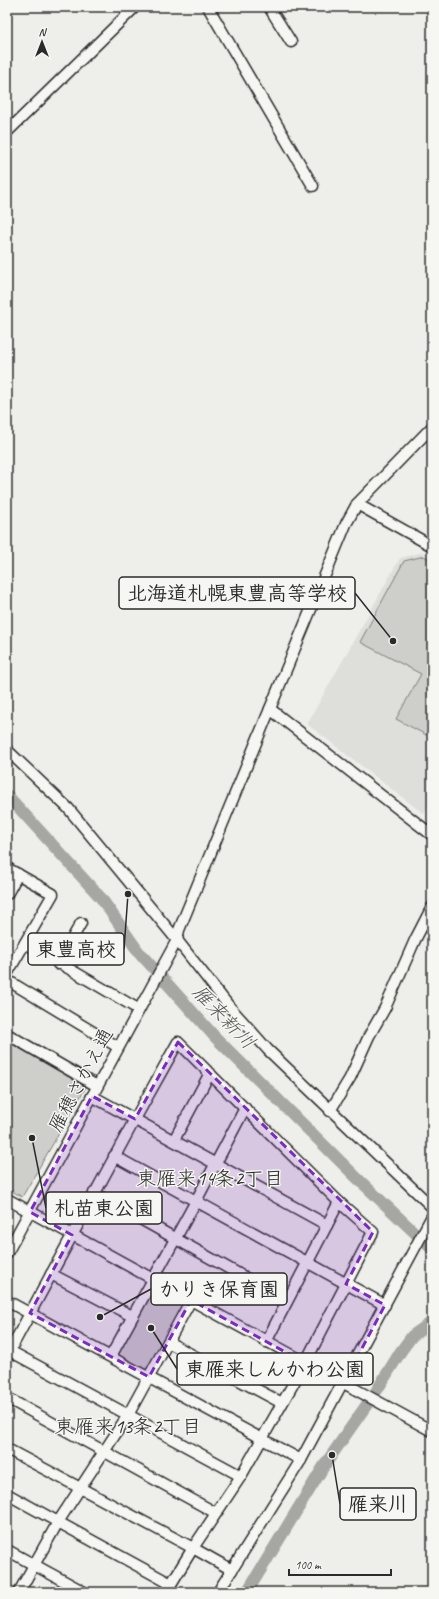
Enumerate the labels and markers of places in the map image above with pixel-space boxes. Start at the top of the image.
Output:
callout: 北海道札幌東豊高等学校 [119,577,355,609]
callout: 東豊高校 [28,933,124,965]
callout: 札苗東公園 [46,1192,162,1224]
callout: かりき保育園 [151,1273,287,1305]
callout: 東雁来しんかわ公園 [177,1353,373,1385]
callout: 雁来川 [340,1488,416,1520]

